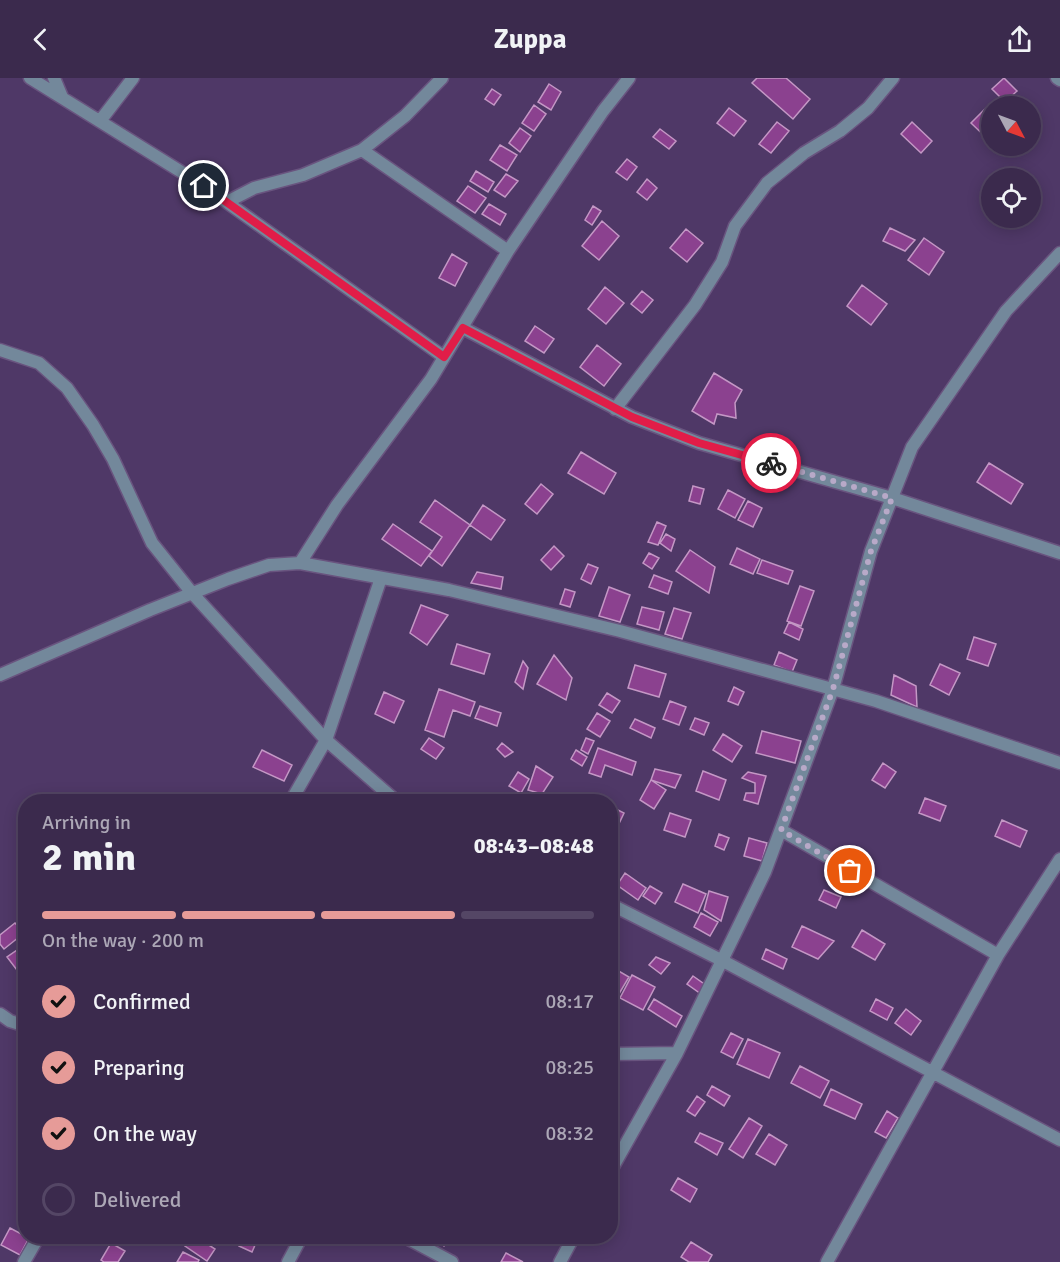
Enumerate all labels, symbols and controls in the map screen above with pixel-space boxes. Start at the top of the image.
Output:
icon: back [24,23,57,56]
text: Zuppa [494,23,566,56]
icon: share [1003,23,1036,56]
north arrow [981,96,1041,156]
map controls [981,96,1041,228]
pin [178,160,229,211]
button: locate [981,168,1041,228]
icon: home [187,169,220,202]
courier [741,433,801,493]
icon: bike [755,447,788,480]
text: Arriving in [42,810,131,835]
text: 08:43–08:48 [474,832,594,859]
text: 2 min [42,833,136,881]
pin [824,845,875,896]
icon: bag [833,854,866,887]
text: On the way · 200 m [42,928,204,953]
icon: check [42,985,75,1018]
text: Confirmed [93,988,191,1015]
text: 08:17 [545,989,594,1014]
icon: check [42,1051,75,1084]
text: Preparing [93,1054,185,1081]
text: 08:25 [545,1055,594,1080]
icon: check [42,1117,75,1150]
text: On the way [93,1120,197,1147]
text: 08:32 [545,1121,594,1146]
text: Delivered [93,1186,181,1213]

